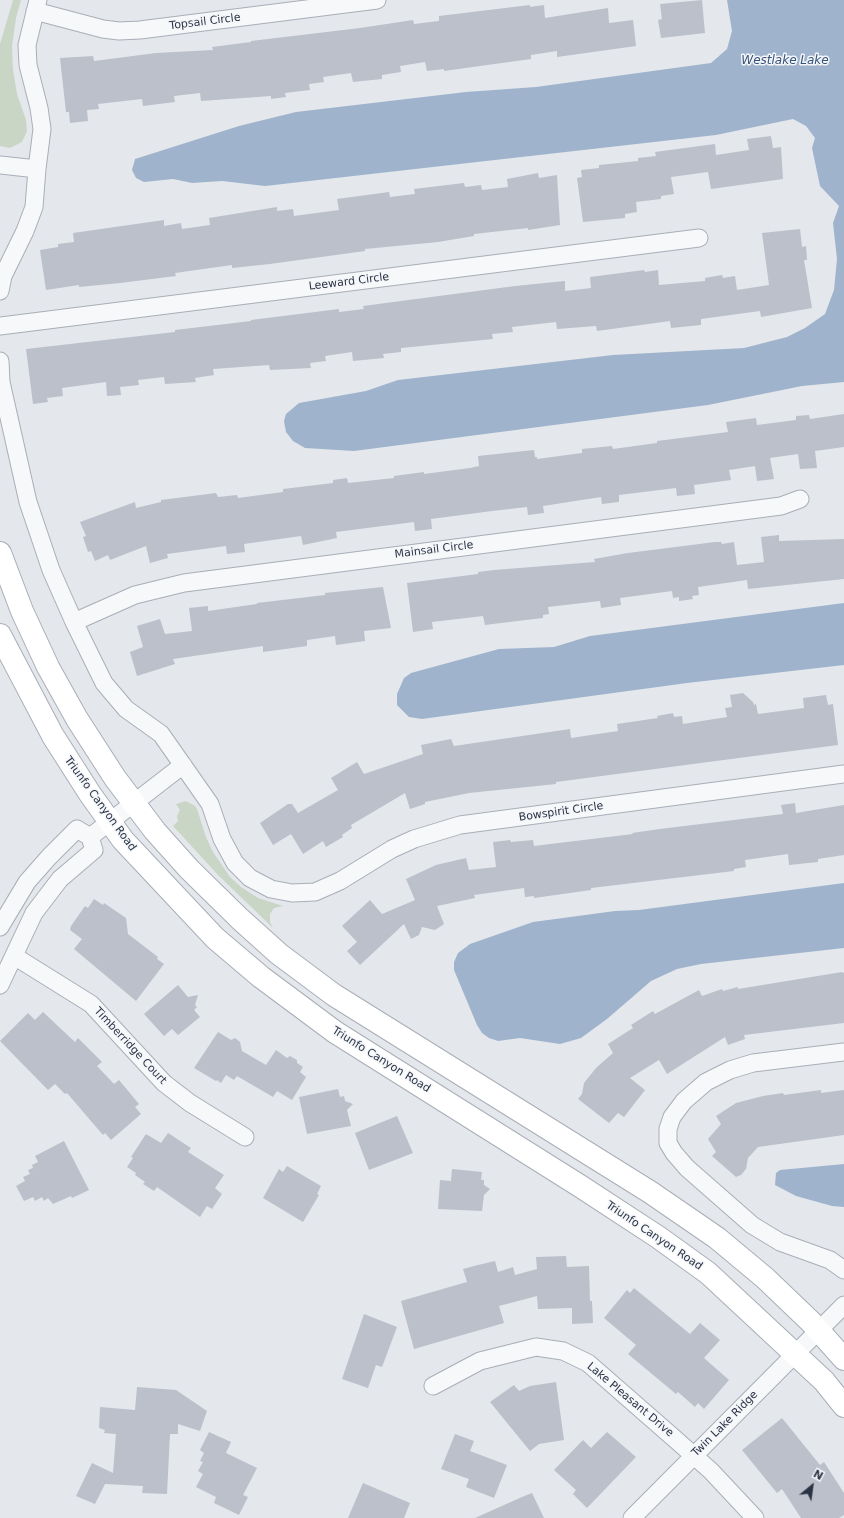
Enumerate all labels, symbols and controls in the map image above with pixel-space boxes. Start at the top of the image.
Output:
street label: Topsail Circle [169,11,241,33]
water label: Westlake Lake [741,54,829,68]
street label: Leeward Circle [308,271,390,293]
street label: Mainsail Circle [394,539,474,561]
street label: Triunfo Canyon Road [61,754,139,854]
street label: Bowspirit Circle [518,800,604,824]
street label: Timberridge Court [91,1005,169,1087]
street label: Triunfo Canyon Road [329,1024,433,1096]
street label: Triunfo Canyon Road [603,1199,705,1273]
street label: Lake Pleasant Drive [584,1360,676,1440]
street label: Twin Lake Ridge [689,1388,761,1460]
north arrow [792,1466,832,1506]
text: N [811,1467,825,1483]

